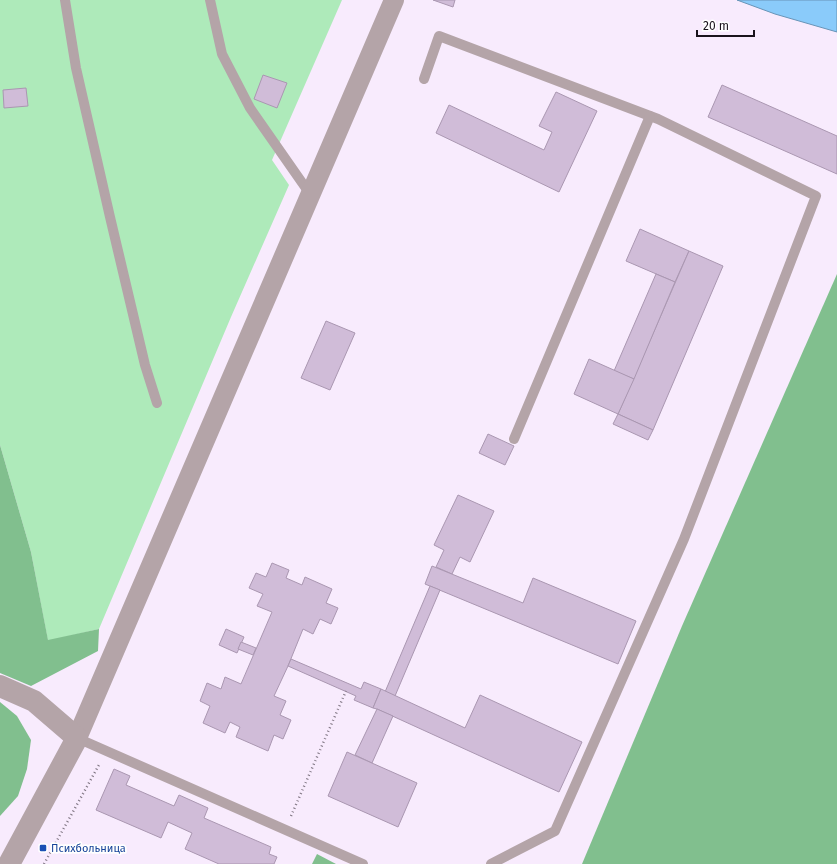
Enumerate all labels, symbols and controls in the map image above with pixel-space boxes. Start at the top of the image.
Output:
scale bar [697,12,754,38]
text: 20 m [703,19,729,33]
place label: Психбольница [51,842,126,855]
marker: Психбольница [38,843,48,853]

